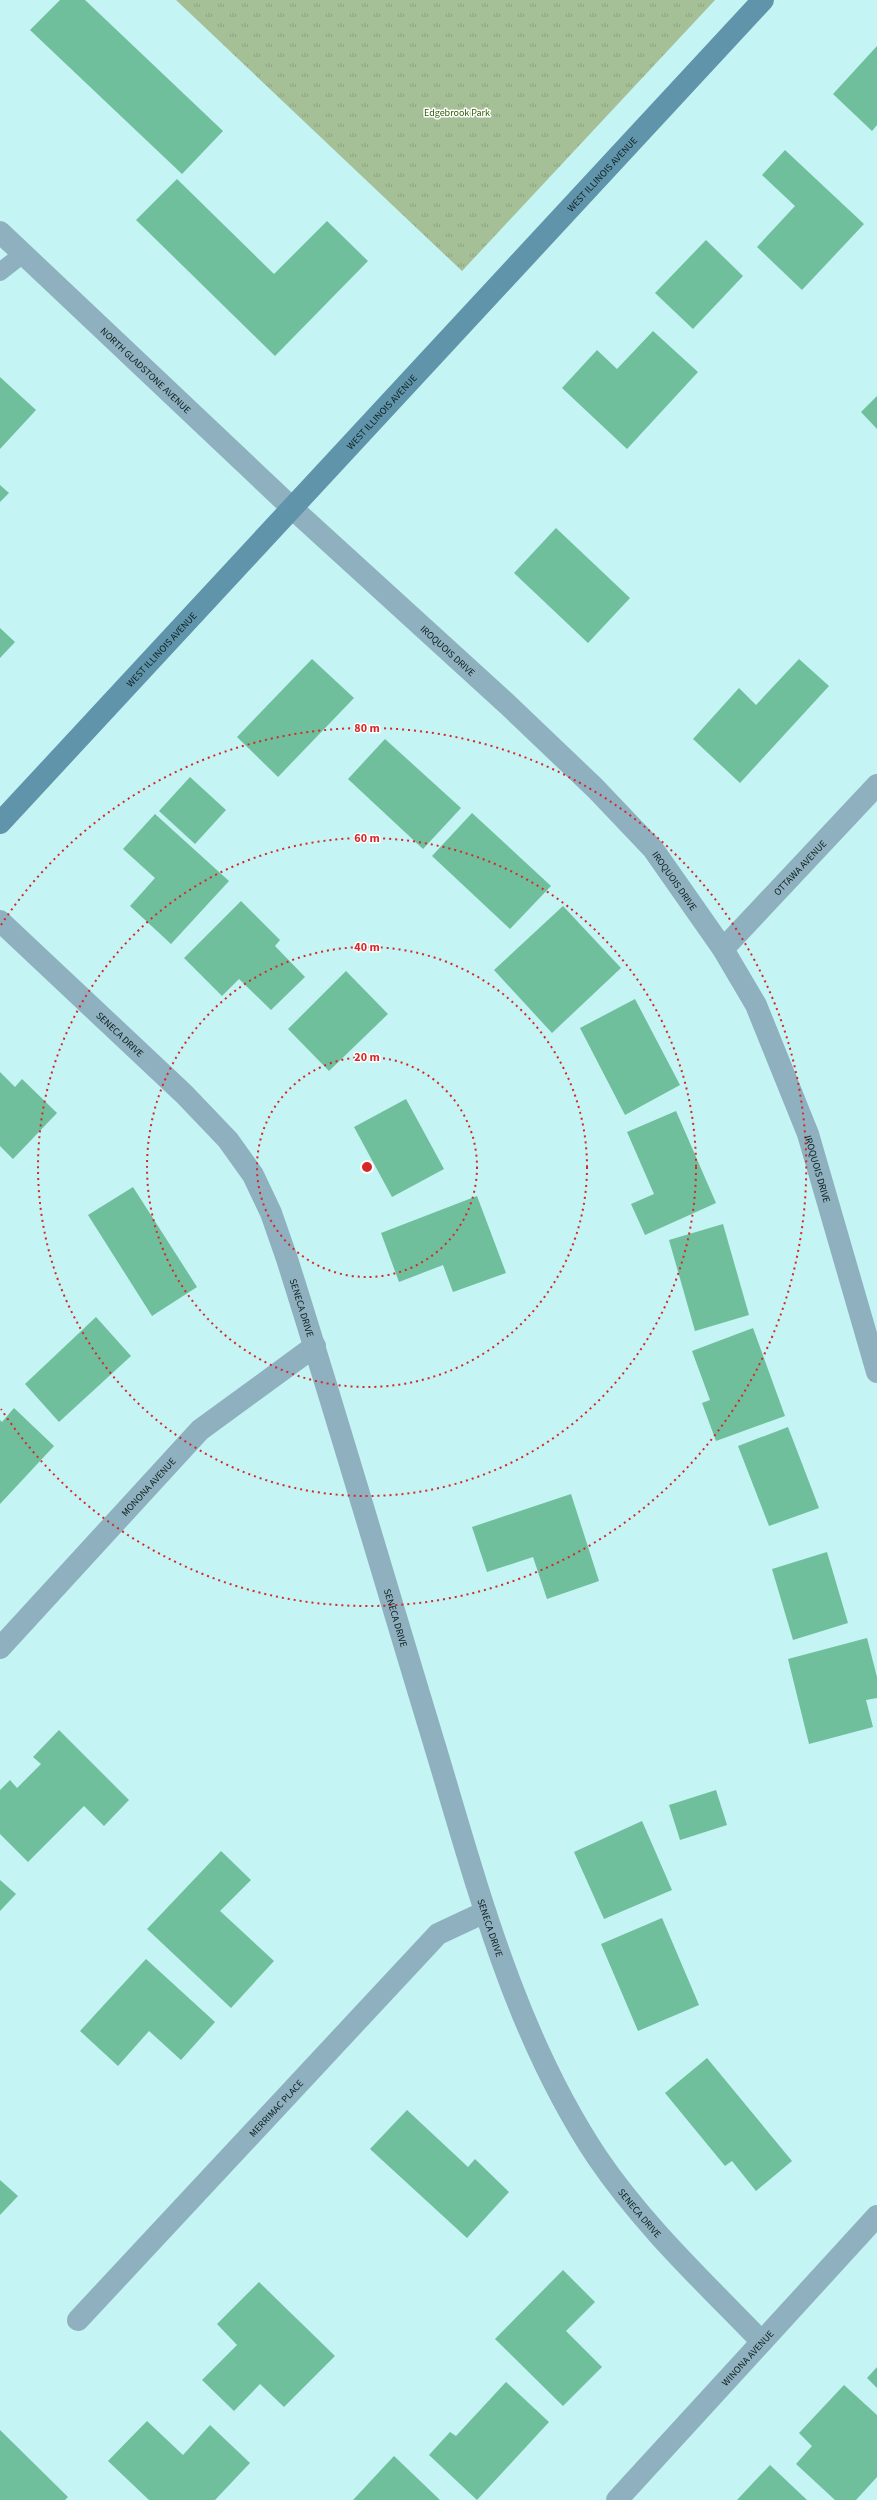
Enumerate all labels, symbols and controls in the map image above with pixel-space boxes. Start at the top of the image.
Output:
park label: Edgebrook Park [424,106,490,120]
street label: WEST ILLINOIS AVENUE [564,134,641,215]
street label: NORTH GLADSTONE AVENUE [97,325,194,417]
street label: WEST ILLINOIS AVENUE [344,372,421,453]
street label: WEST ILLINOIS AVENUE [123,609,200,690]
street label: IROQUOIS DRIVE [417,622,478,680]
text: 80 m [354,720,380,737]
text: 60 m [354,830,380,847]
street label: OTTAWA AVENUE [771,837,830,899]
street label: IROQUOIS DRIVE [649,849,700,914]
text: 40 m [354,939,380,956]
street label: SENECA DRIVE [93,1009,146,1061]
text: 20 m [354,1049,380,1066]
street label: IROQUOIS DRIVE [801,1134,834,1205]
centre of rings [360,1160,374,1174]
street label: SENECA DRIVE [286,1277,317,1339]
street label: MONONA AVENUE [118,1455,179,1520]
street label: SENECA DRIVE [380,1587,411,1649]
street label: SENECA DRIVE [474,1897,506,1959]
street label: MERRIMAC PLACE [246,2077,307,2140]
street label: SENECA DRIVE [614,2186,664,2241]
street label: WINONA AVENUE [719,2327,777,2389]

